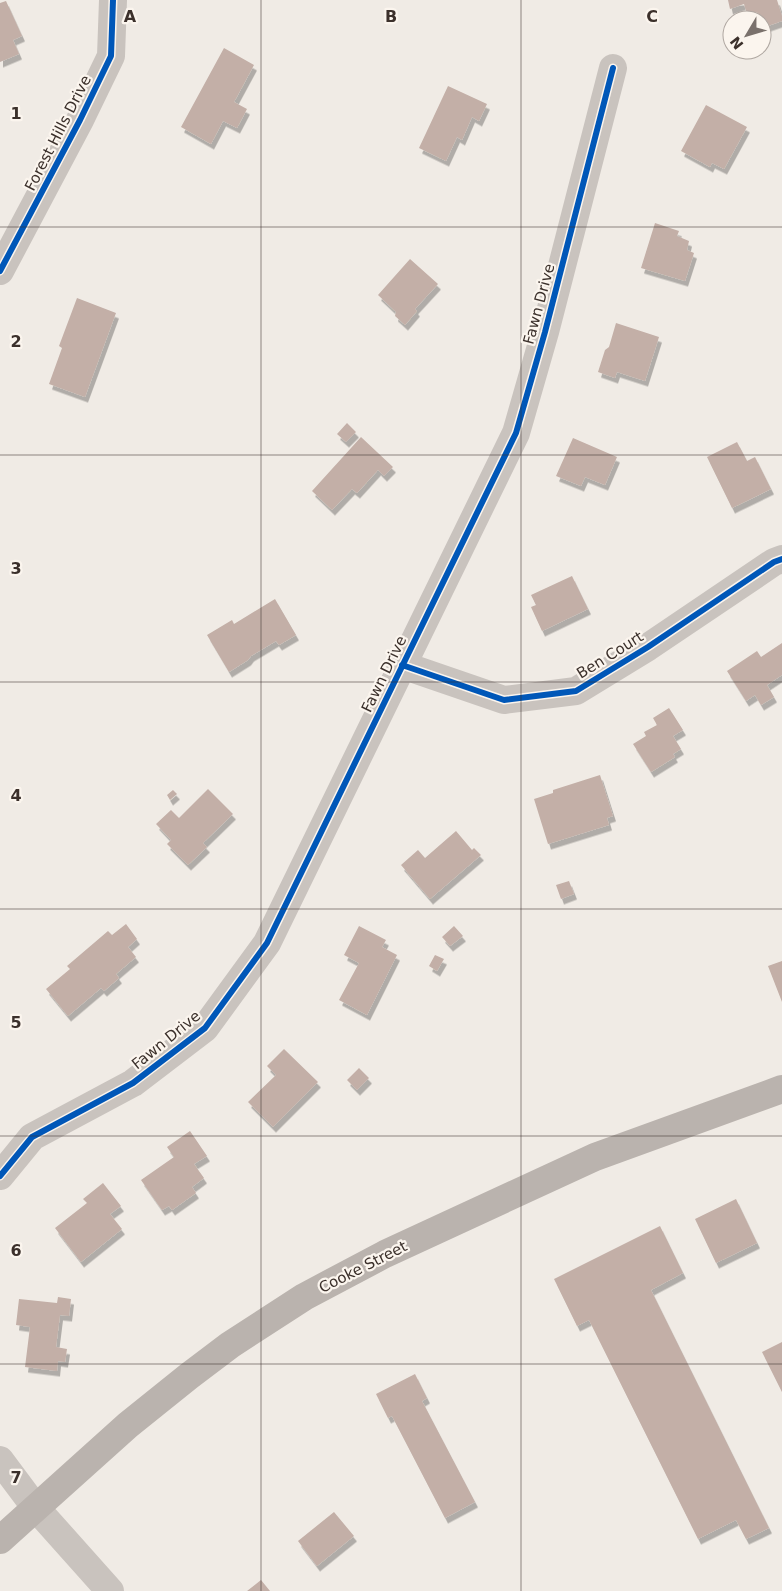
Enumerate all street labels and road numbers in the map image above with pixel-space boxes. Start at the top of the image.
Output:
street label: Forest Hills Drive [21,72,95,194]
street label: Fawn Drive [520,262,558,346]
street label: Ben Court [573,627,647,683]
street label: Fawn Drive [358,633,410,715]
street label: Fawn Drive [128,1007,204,1073]
street label: Cooke Street [316,1237,410,1297]

